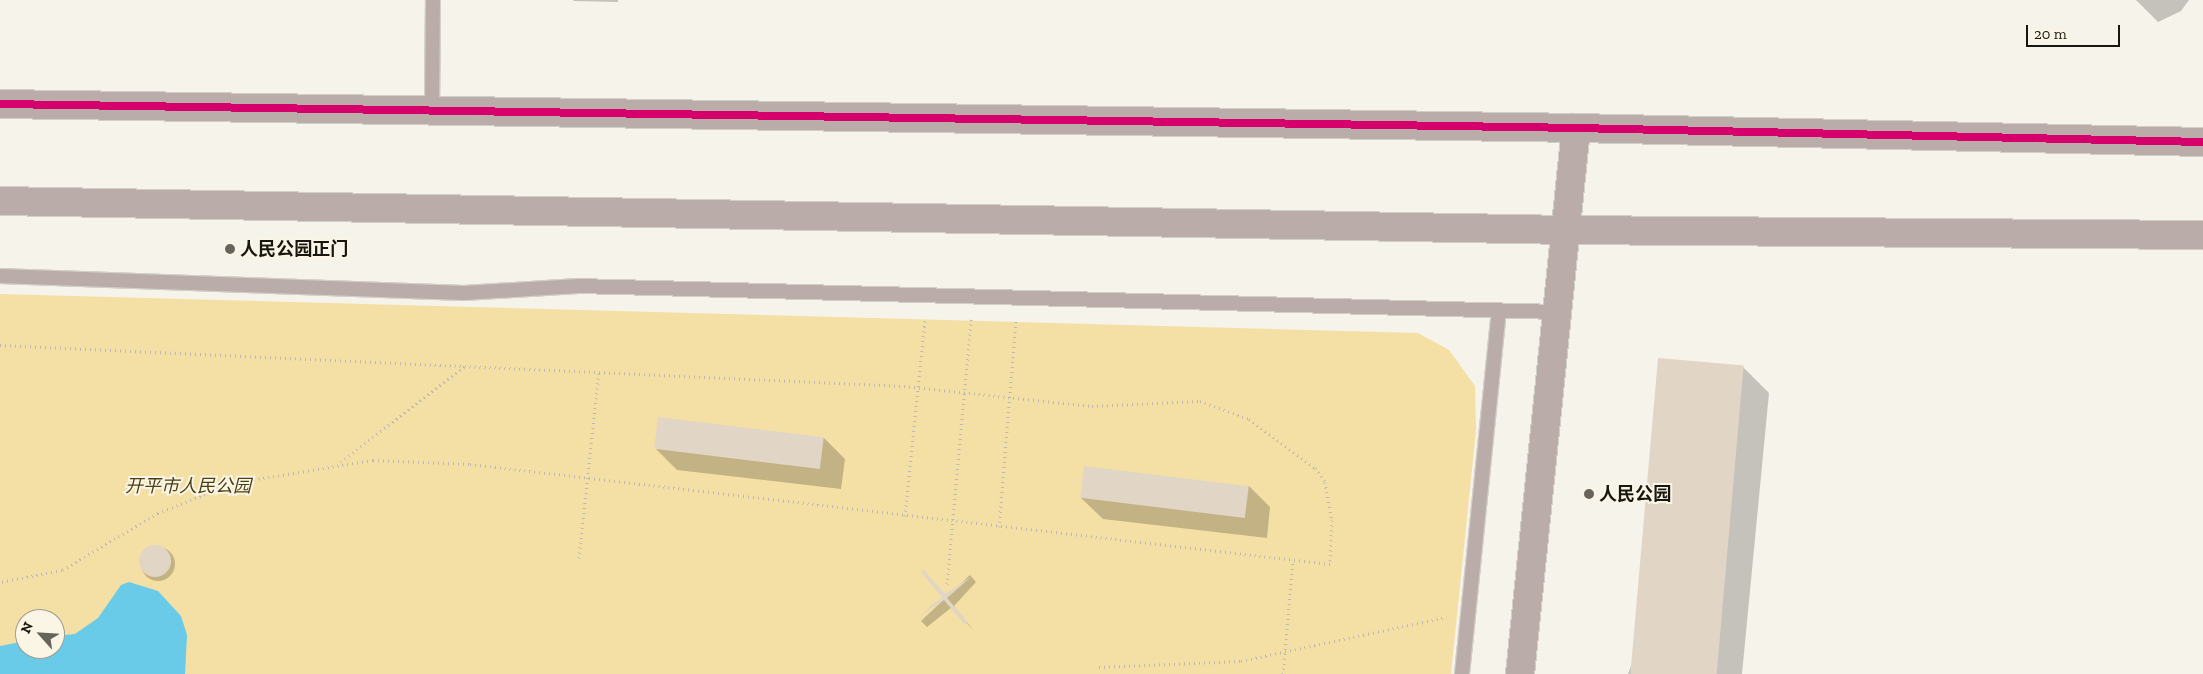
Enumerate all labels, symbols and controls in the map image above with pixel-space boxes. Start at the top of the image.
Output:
scale bar [2028,15,2122,47]
text: 20 m [2034,25,2067,43]
place label: 人民公园正门 [240,238,348,260]
marker: 人民公园正门 [224,243,236,255]
park label: 开平市人民公园 [125,475,251,497]
place label: 人民公园 [1599,483,1671,505]
marker: 人民公园 [1583,488,1595,500]
north arrow [15,609,65,659]
text: N [17,619,37,636]

